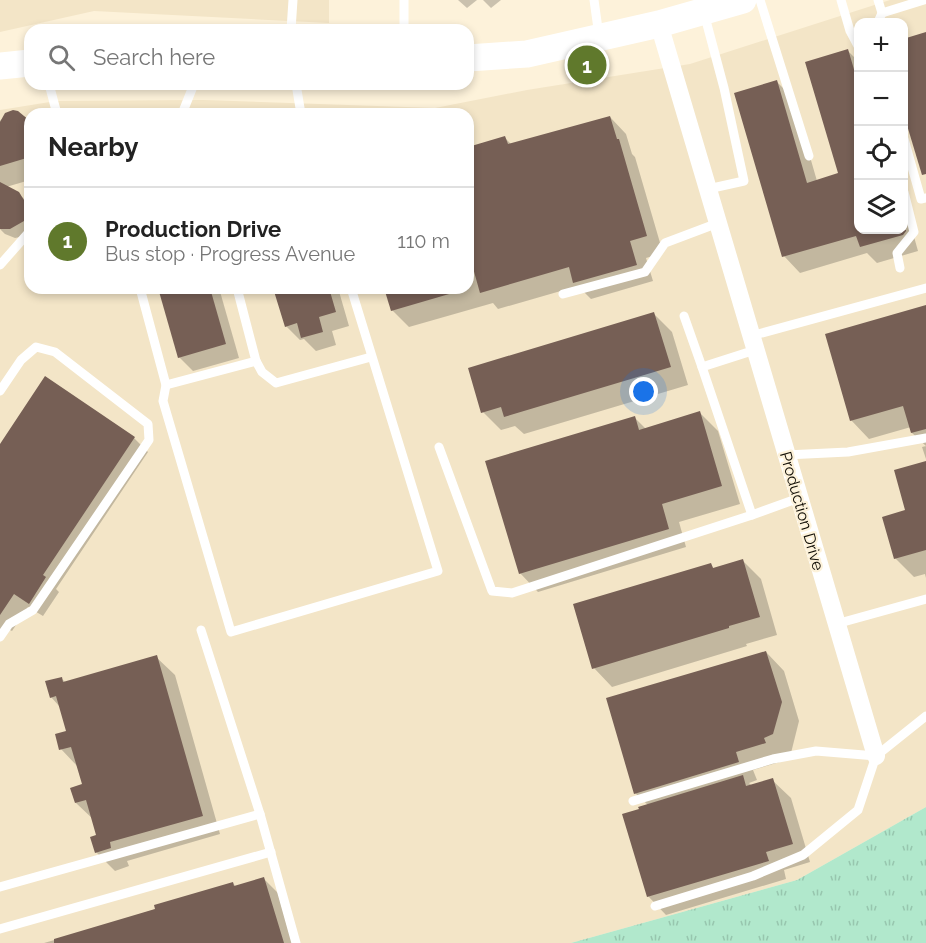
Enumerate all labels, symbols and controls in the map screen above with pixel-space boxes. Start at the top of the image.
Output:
map controls [854,18,908,234]
button: + [854,18,908,72]
search box [24,24,474,90]
icon: search [45,41,78,74]
pin: 1 [568,42,606,88]
text: Search here [93,44,215,70]
button: − [854,72,908,126]
button: locate [854,126,908,180]
text: Nearby [48,132,138,162]
button: layers [854,180,908,234]
text: Production Drive [105,216,281,242]
text: 1 [63,229,72,253]
text: 110 m [397,229,450,253]
text: Bus stop · Progress Avenue [105,242,355,266]
your location [629,377,658,406]
street label: Production Drive [776,449,828,573]

